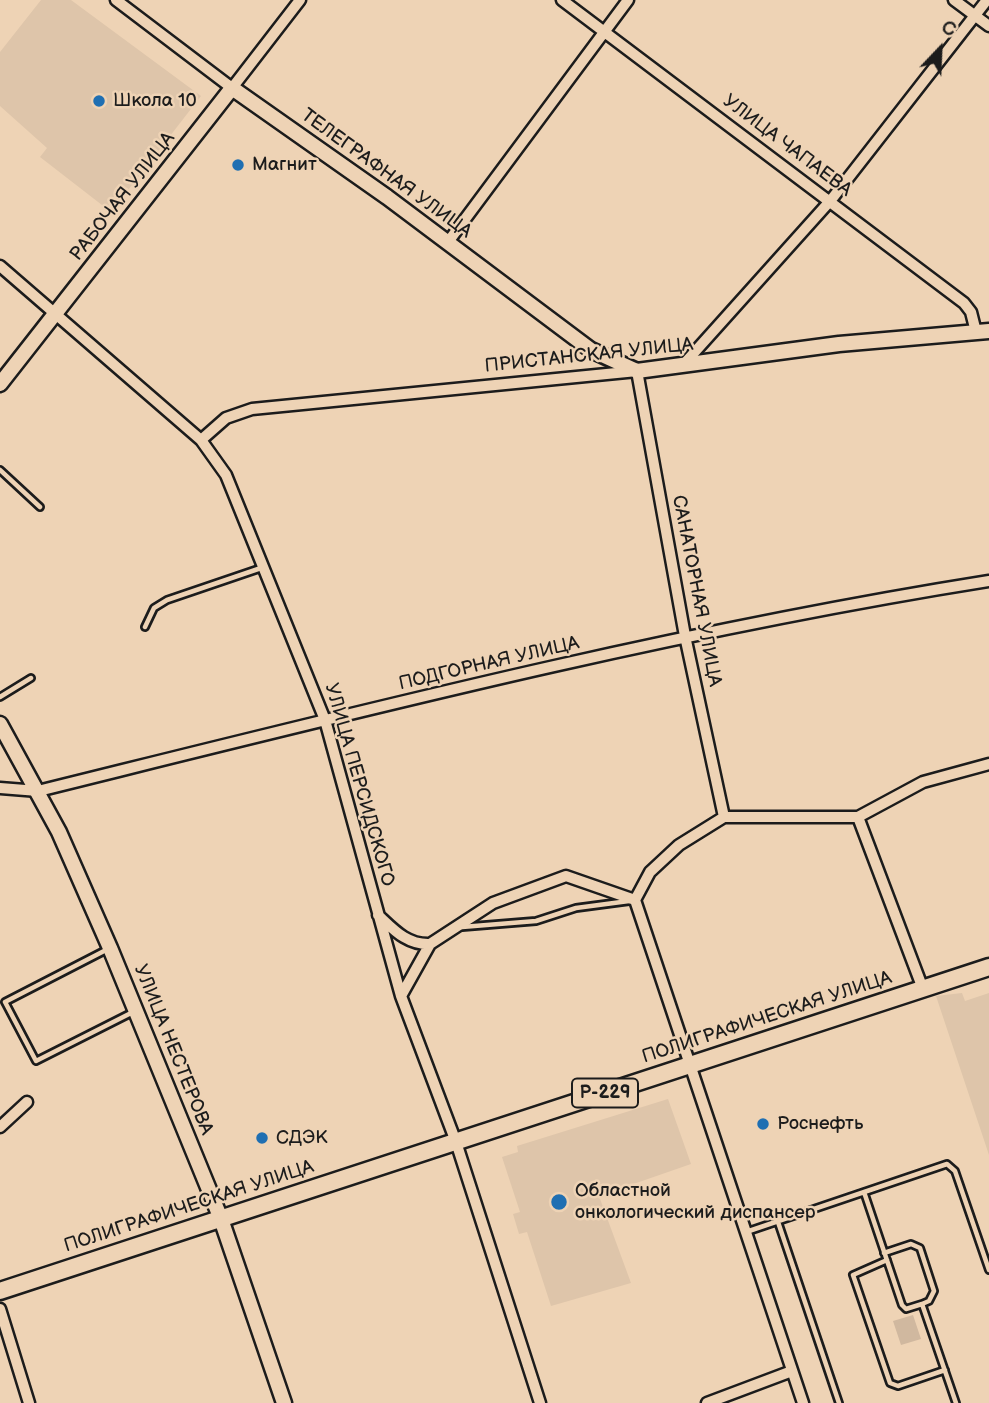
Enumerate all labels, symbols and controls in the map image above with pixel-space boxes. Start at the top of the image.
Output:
north arrow [905,14,975,84]
text: С [938,16,959,42]
place label: Школа 10 [113,90,197,112]
street label: УЛИЦА ЧАПАЕВА [718,90,856,202]
marker: Школа 10 [91,93,107,109]
street label: ТЕЛЕГРАФНАЯ УЛИЦА [296,104,476,244]
street label: РАБОЧАЯ УЛИЦА [66,128,180,266]
place label: Магнит [252,154,317,176]
marker: Магнит [230,157,246,173]
street label: ПРИСТАНСКАЯ УЛИЦА [484,334,694,378]
street label: САНАТОРНАЯ УЛИЦА [666,493,726,689]
street label: ПОДГОРНАЯ УЛИЦА [397,632,581,696]
street label: УЛИЦА ПЕРСИДСКОГО [319,681,399,889]
street label: УЛИЦА НЕСТЕРОВА [128,961,218,1139]
street label: ПОЛИГРАФИЧЕСКАЯ УЛИЦА [639,967,895,1069]
road number: Р-229 [572,1078,638,1108]
place label: Роснефть [777,1113,863,1135]
marker: Роснефть [755,1116,771,1132]
place label: СДЭК [276,1127,327,1149]
marker: СДЭК [254,1130,270,1146]
street label: ПОЛИГРАФИЧЕСКАЯ УЛИЦА [61,1156,317,1258]
place label: Областной онкологический диспансер [575,1180,815,1224]
marker: Областной онкологический диспансер [549,1192,569,1212]

